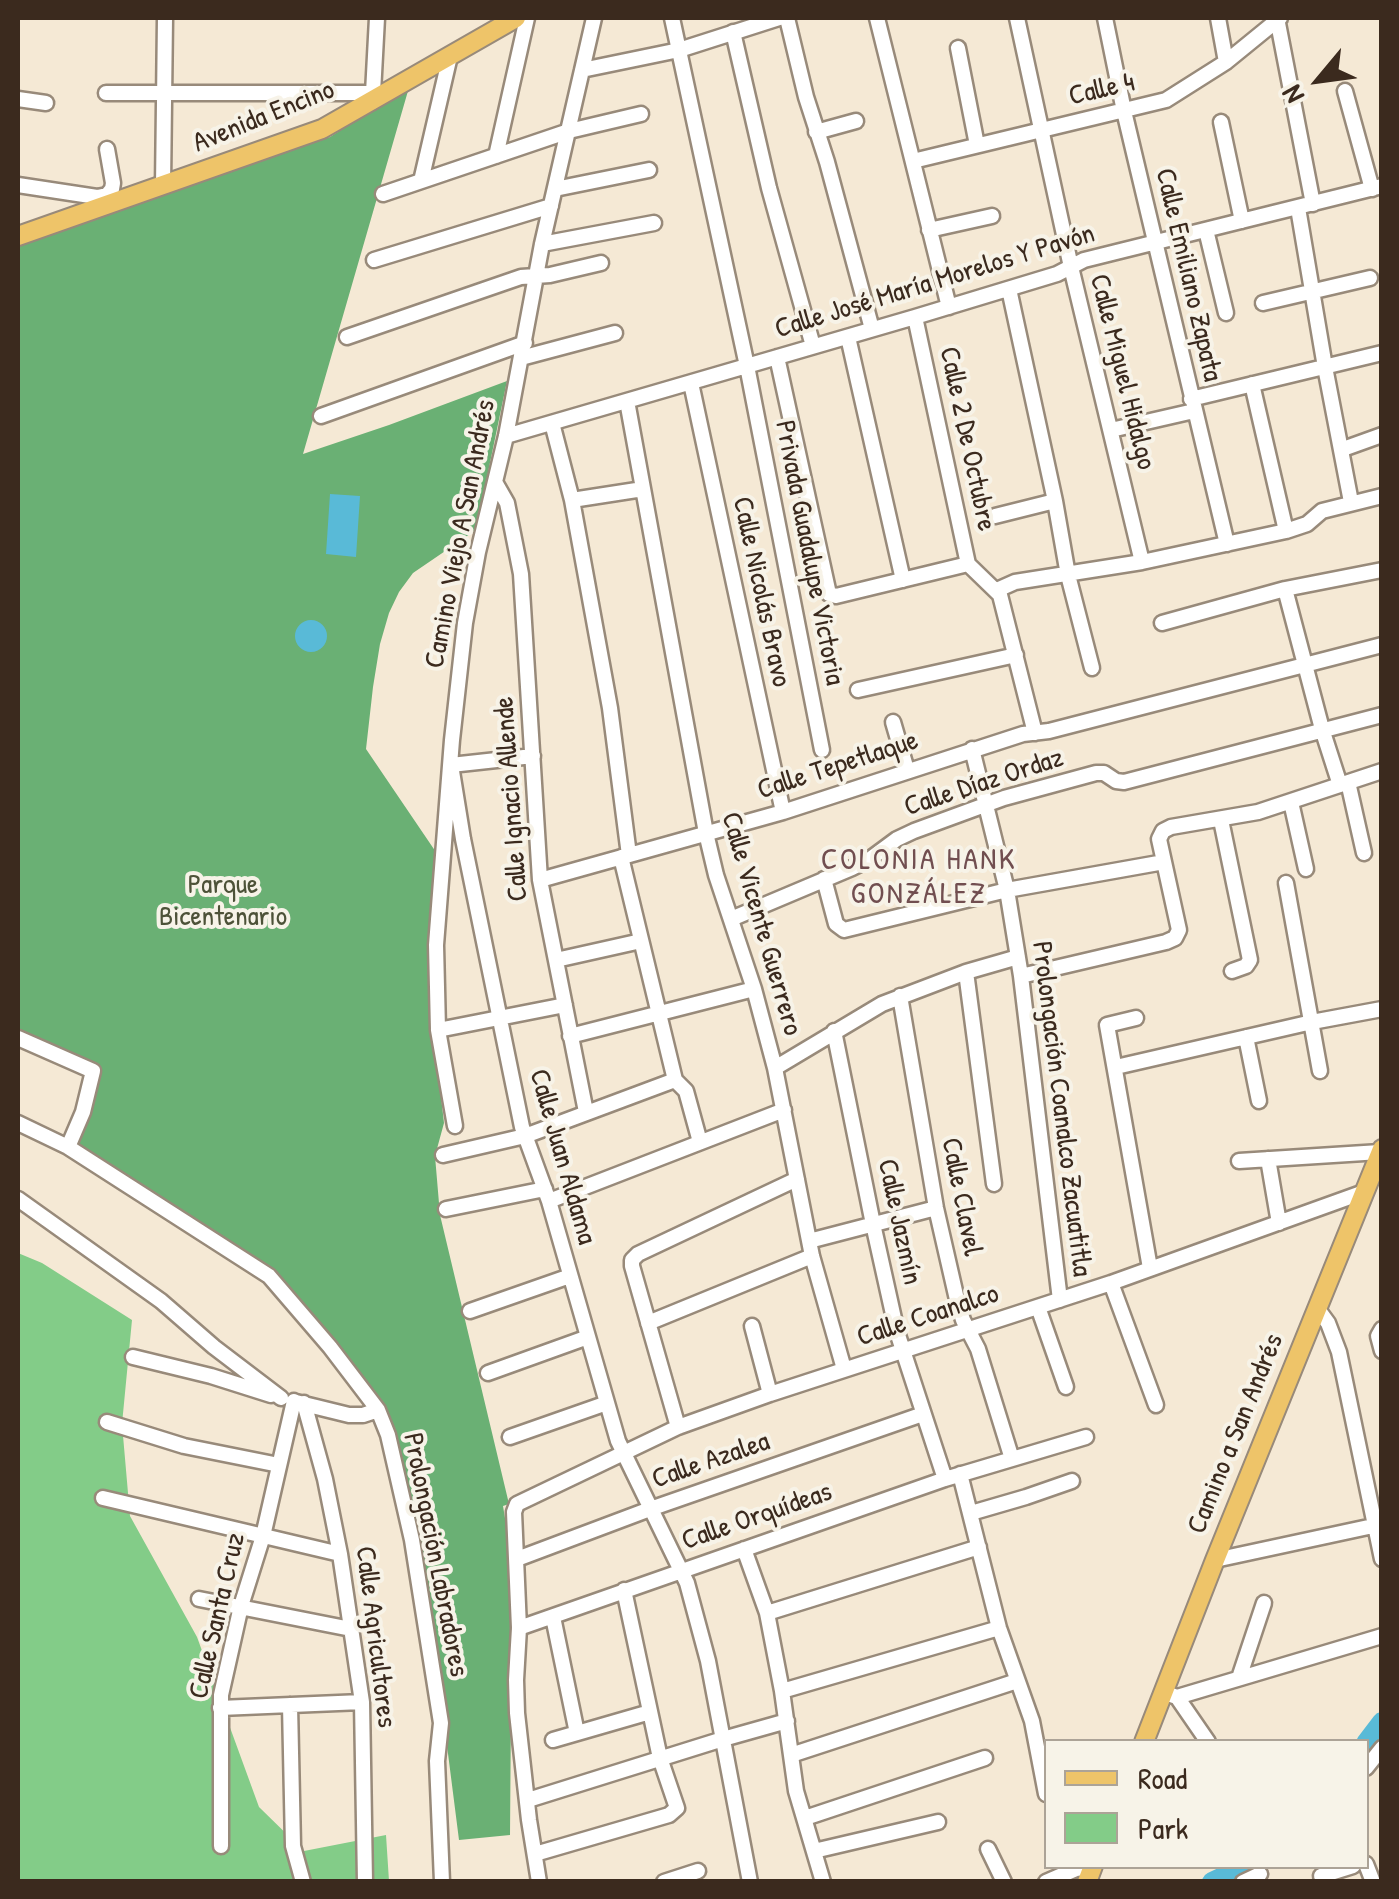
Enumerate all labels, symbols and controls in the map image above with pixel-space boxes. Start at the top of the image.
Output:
north arrow [1269,30,1369,130]
street label: Calle 4 [1066,66,1138,114]
street label: Avenida Encino [188,73,340,161]
text: N [1273,79,1313,110]
street label: Calle Emiliano Zapata [1147,165,1229,385]
street label: Calle José María Morelos Y Pavón [771,217,1099,347]
street label: Calle Miguel Hidalgo [1081,271,1163,473]
street label: Calle 2 De Octubre [931,344,1003,534]
street label: Camino Viejo A San Andrés [419,397,503,671]
street label: Privada Guadalupe Victoria [767,418,851,688]
street label: Calle Nicolás Bravo [724,494,798,690]
street label: Calle Ignacio Allende [488,696,536,902]
street label: Calle Tepetlaque [754,724,922,808]
street label: Calle Díaz Ordaz [900,742,1068,824]
street label: Calle Vicente Guerrero [713,809,809,1039]
district label: COLONIA HANK GONZÁLEZ [821,843,1017,914]
park label: Parque Bicentenario [159,869,287,935]
street label: Prolongación Coanalco Zacuatitla [1024,940,1098,1278]
street label: Calle Juan Aldama [521,1066,603,1248]
street label: Calle Clavel [933,1135,989,1259]
street label: Calle Jazmín [869,1156,929,1288]
street label: Calle Coanalco [853,1277,1003,1355]
street label: Camino a San Andrés [1181,1329,1291,1539]
street label: Calle Azalea [648,1425,774,1497]
street label: Prolongación Labradores [395,1430,475,1680]
street label: Calle Orquídeas [678,1476,836,1558]
street label: Calle Santa Cruz [183,1530,253,1702]
street label: Calle Agricultores [347,1544,403,1730]
legend [1044,1739,1369,1869]
text: Road [1138,1758,1187,1798]
text: Park [1138,1808,1188,1848]

